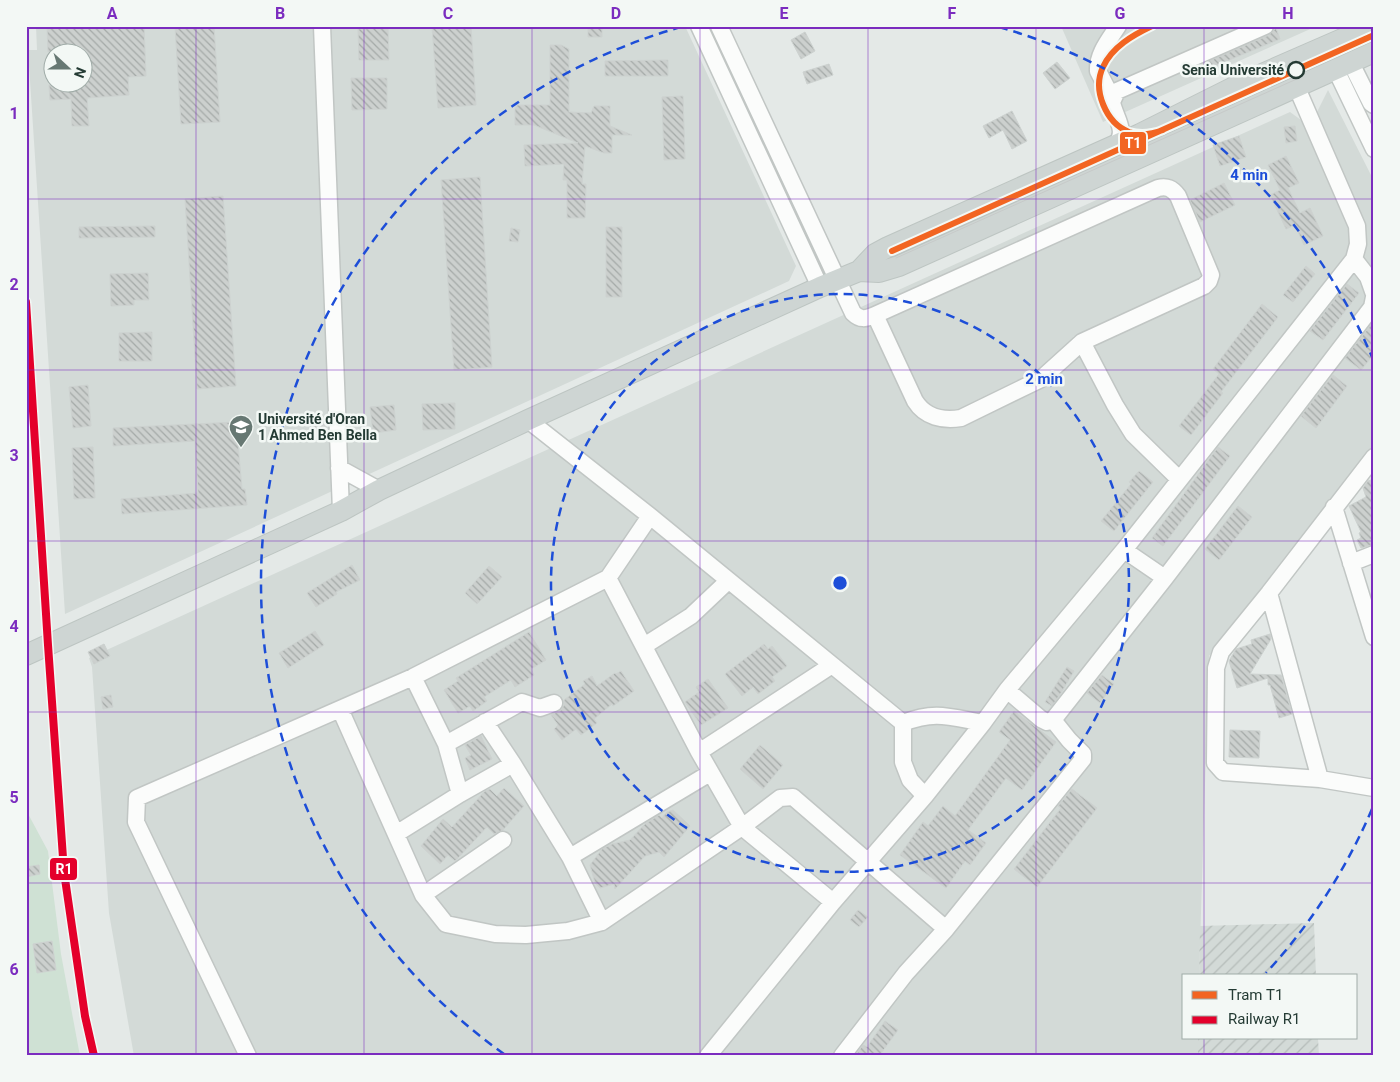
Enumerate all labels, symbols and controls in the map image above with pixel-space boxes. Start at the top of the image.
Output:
text: A [107,4,118,23]
text: B [275,4,285,23]
text: C [443,4,453,23]
text: D [611,4,621,23]
text: E [780,4,789,23]
text: F [948,4,957,23]
text: G [1115,4,1126,23]
text: H [1282,4,1294,23]
north arrow [42,42,92,92]
marker: Senia Université [1287,61,1305,79]
place label: Senia Université [1182,62,1284,78]
text: N [71,65,89,80]
text: 1 [9,104,19,123]
line badge: T1 [1119,131,1147,155]
text: T1 [1125,135,1141,151]
text: 4 min [1230,166,1268,184]
text: 2 [9,275,19,294]
text: 2 min [1025,370,1063,388]
place label: Université d'Oran 1 Ahmed Ben Bella [258,411,378,443]
school or university icon: Université d'Oran 1 Ahmed Ben Bella [228,414,254,448]
text: 3 [9,446,19,465]
centre of rings [831,574,849,592]
text: 4 [9,617,19,636]
text: 5 [9,788,19,807]
line badge: R1 [49,857,78,881]
text: R1 [55,861,73,877]
text: 6 [9,960,19,979]
legend [1182,974,1358,1040]
text: Tram T1 [1228,986,1283,1004]
text: Railway R1 [1228,1010,1301,1028]

